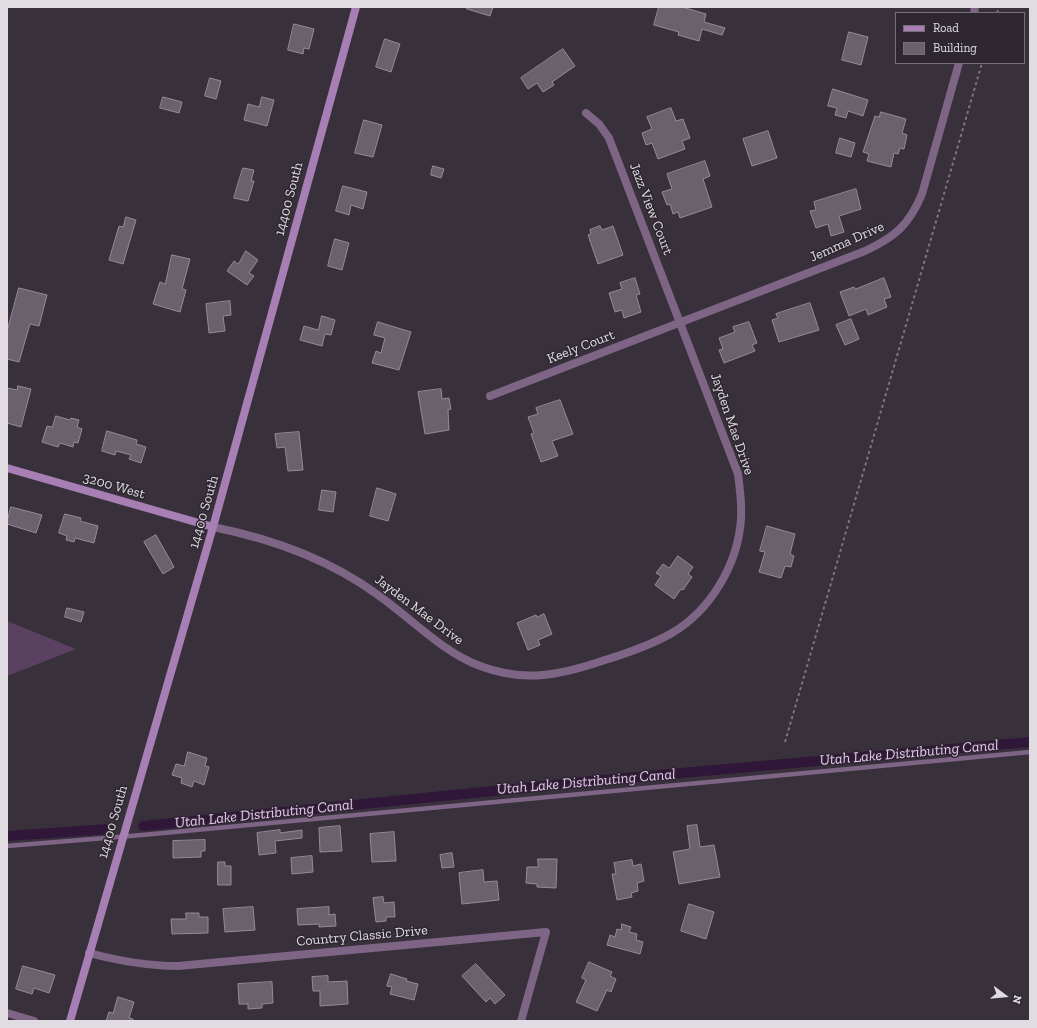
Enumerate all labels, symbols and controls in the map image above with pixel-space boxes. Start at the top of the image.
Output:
legend [895,12,1025,64]
text: Road [933,21,959,35]
text: Building [933,41,977,55]
street label: 14400 South [271,160,307,238]
street label: Jazz View Court [626,161,676,257]
street label: Jemma Drive [807,218,887,266]
street label: Keely Court [545,326,617,368]
street label: Jayden Mae Drive [707,371,757,477]
street label: 3200 West [81,469,147,503]
street label: 14400 South [186,473,222,551]
street label: Jayden Mae Drive [371,571,467,649]
water label: Utah Lake Distributing Canal [819,736,999,770]
water label: Utah Lake Distributing Canal [496,765,676,799]
street label: 14400 South [95,783,131,861]
water label: Utah Lake Distributing Canal [174,796,354,832]
street label: Country Classic Drive [296,922,428,950]
north arrow [985,976,1025,1016]
text: N [1010,994,1024,1005]

